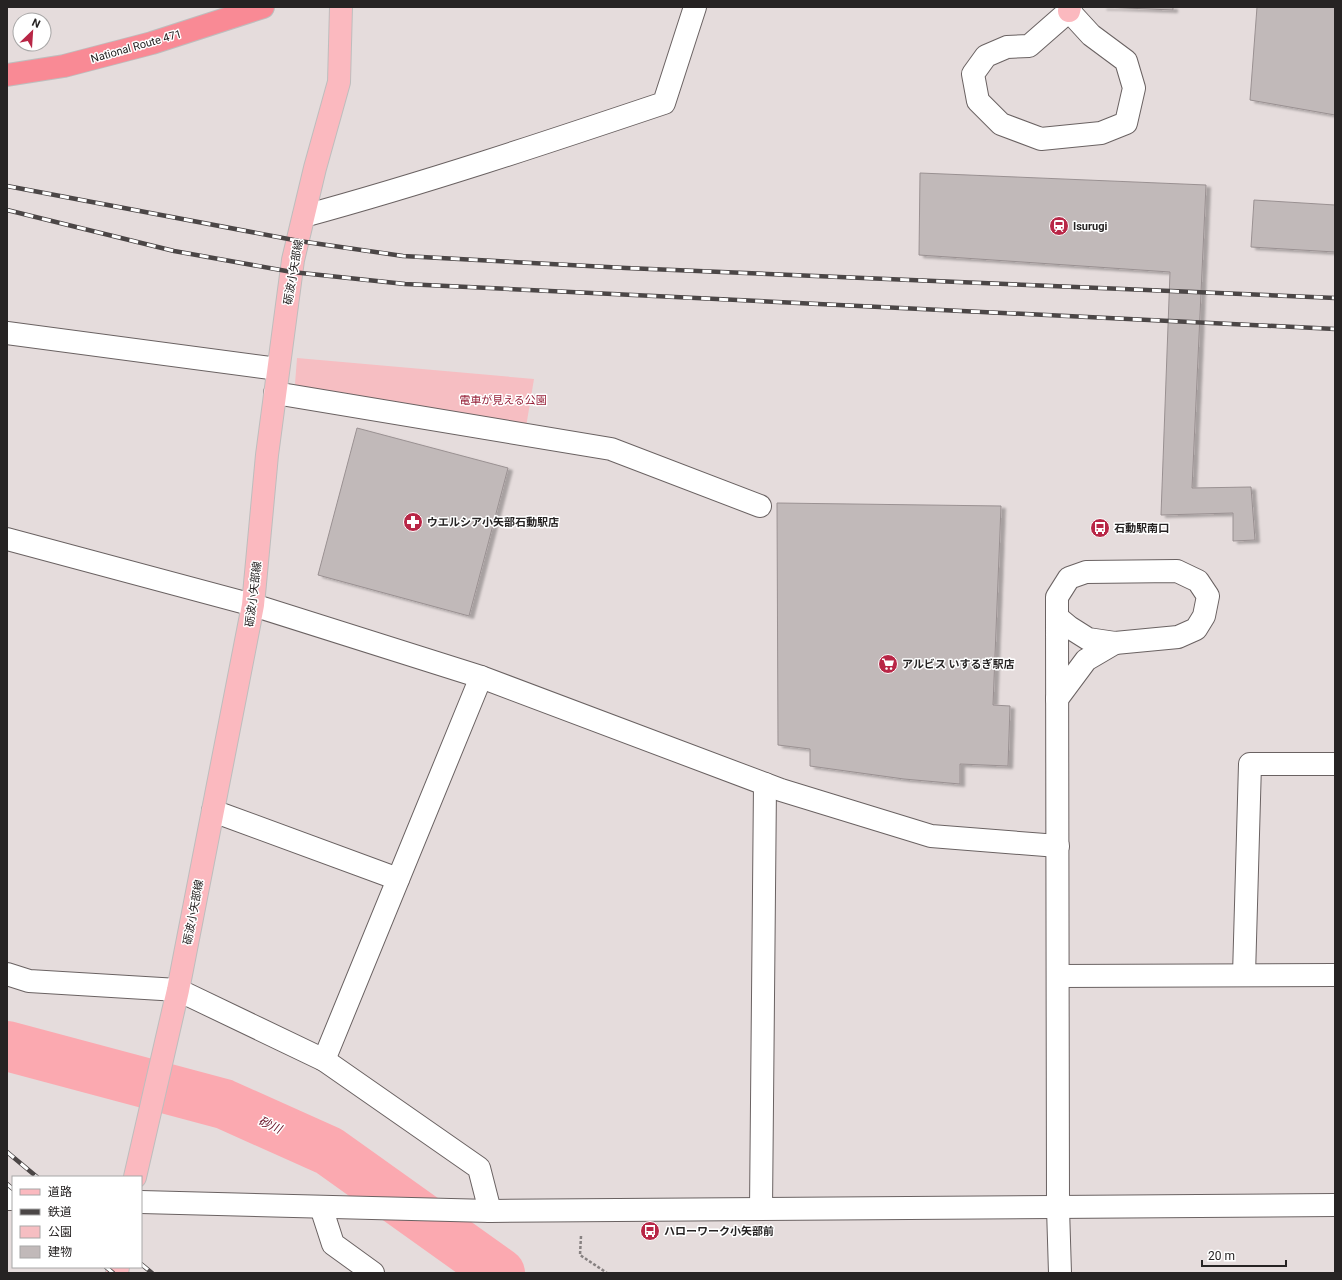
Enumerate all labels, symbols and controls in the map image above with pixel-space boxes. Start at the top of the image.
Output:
north arrow [12,12,52,52]
text: N [30,16,42,31]
street label: National Route 471 [89,27,183,66]
station icon: Isurugi [1048,215,1070,237]
place label: Isurugi [1073,220,1108,233]
street label: 砺波小矢部線 [281,238,306,306]
park label: 電車が見える公園 [459,394,547,407]
pharmacy icon: ウエルシア小矢部石動駅店 [402,511,424,533]
place label: ウエルシア小矢部石動駅店 [427,516,559,529]
bus stop icon: 石動駅南口 [1089,517,1111,539]
place label: 石動駅南口 [1114,522,1169,535]
street label: 砺波小矢部線 [243,561,264,628]
supermarket icon: アルビス いするぎ駅店 [877,653,899,675]
place label: アルビス いするぎ駅店 [902,658,1015,671]
street label: 砺波小矢部線 [181,878,206,946]
water label: 砂川 [256,1114,286,1137]
legend [12,1176,142,1268]
text: 道路 [48,1185,72,1199]
text: 鉄道 [48,1205,72,1219]
bus stop icon: ハローワーク小矢部前 [639,1220,661,1242]
text: 公園 [48,1225,72,1239]
place label: ハローワーク小矢部前 [664,1225,774,1238]
scale bar [1202,1242,1286,1268]
text: 建物 [48,1245,72,1259]
text: 20 m [1208,1249,1235,1263]

